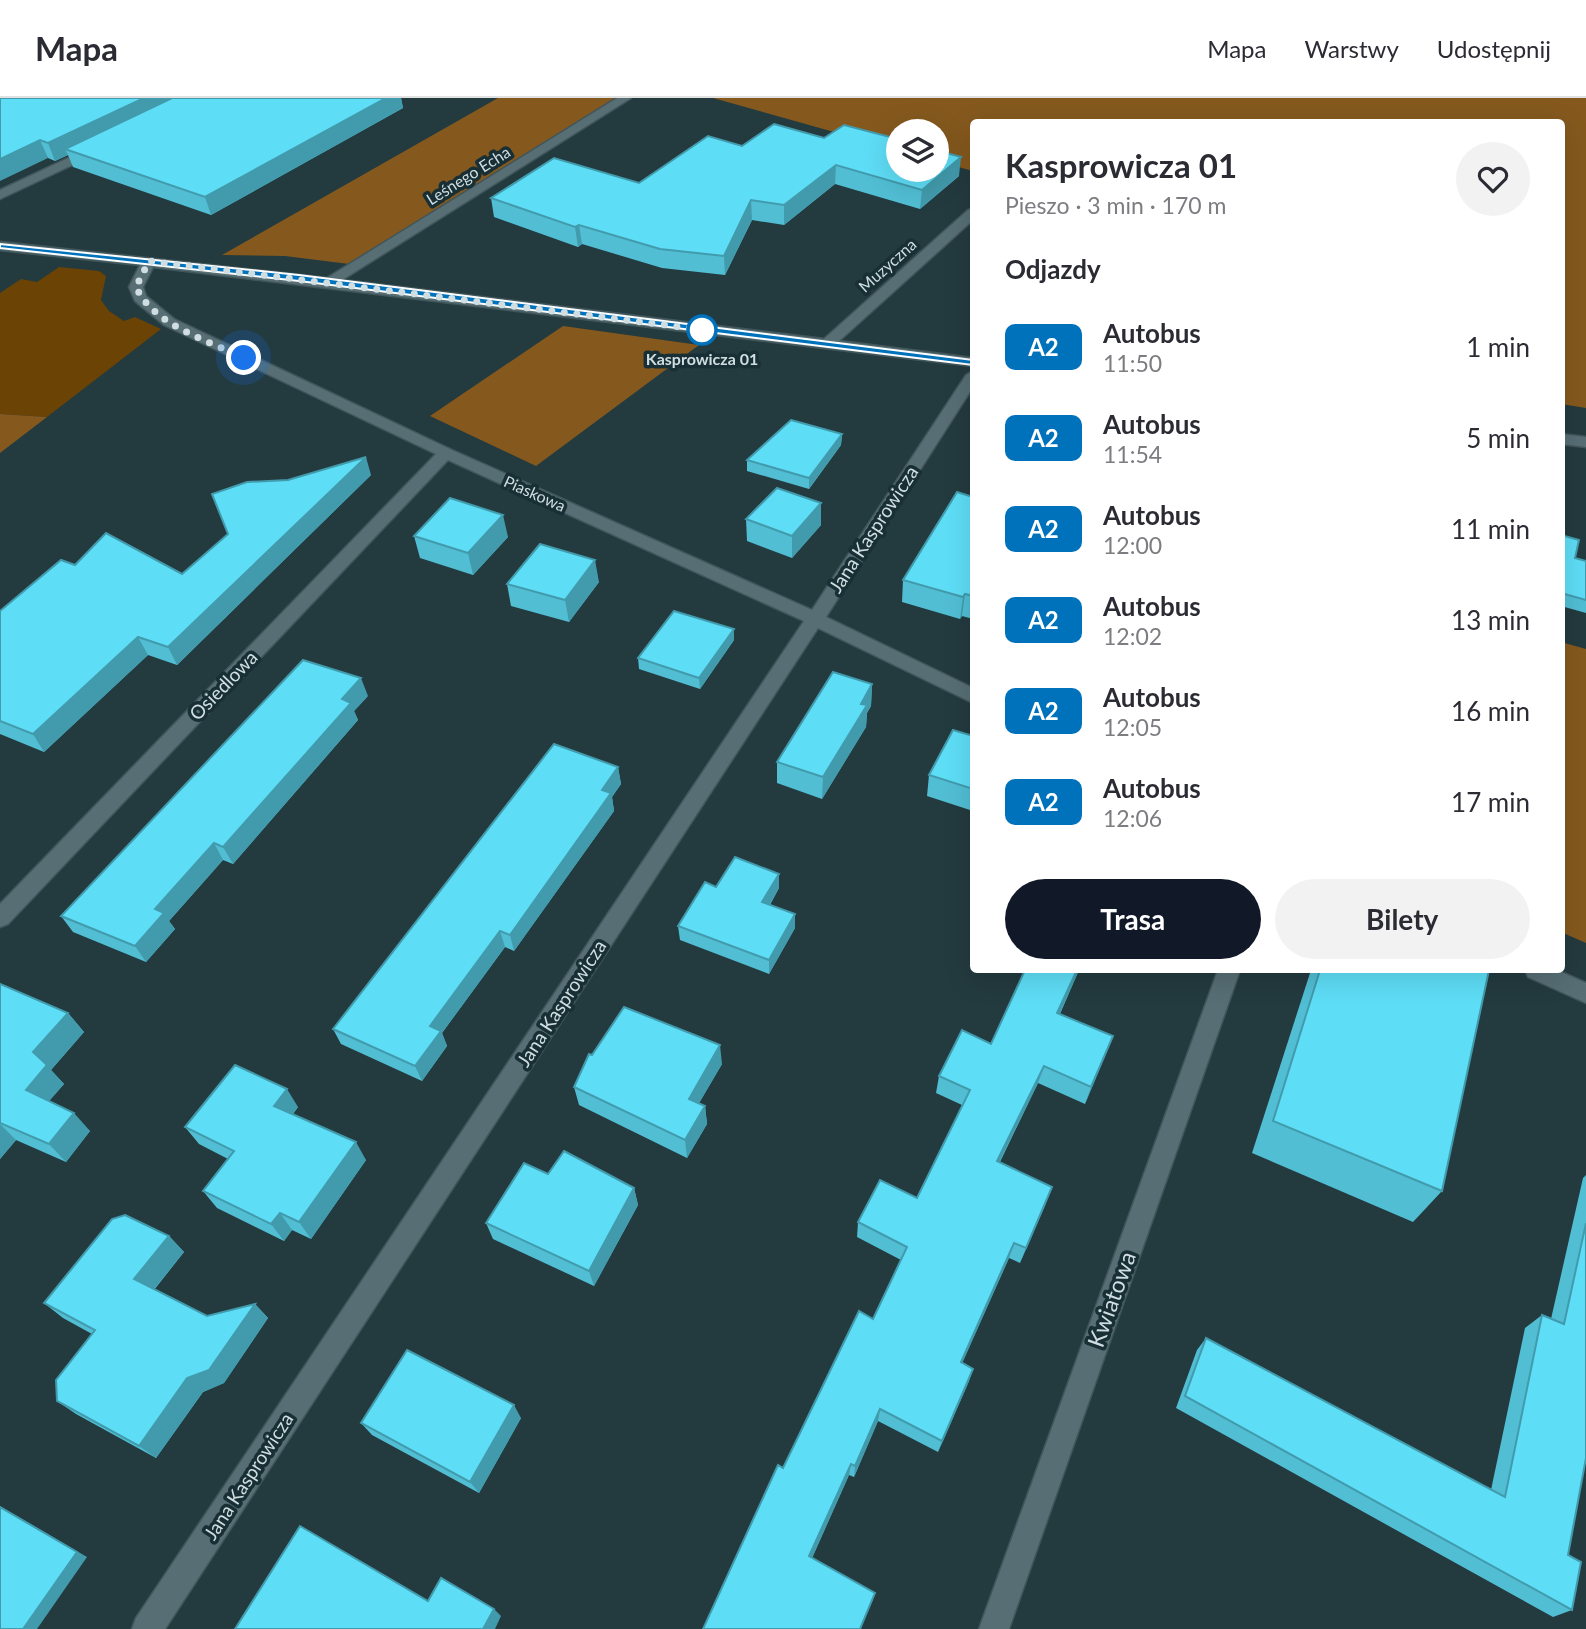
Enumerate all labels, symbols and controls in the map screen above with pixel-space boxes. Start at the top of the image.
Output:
text: Mapa [35,28,118,68]
text: Mapa [1207,34,1266,63]
text: Warstwy [1304,34,1399,63]
text: Udostępnij [1437,34,1551,63]
map controls [886,119,949,182]
button: layers [886,119,949,182]
street label: Leśnego Echa [423,142,513,208]
button: heart [1456,142,1530,216]
text: Kasprowicza 01 [1005,145,1237,185]
text: Pieszo · 3 min · 170 m [1005,191,1226,219]
street label: Muzyczna [854,234,920,296]
text: Odjazdy [1005,253,1101,285]
marker: Kasprowicza 01 [687,315,717,345]
text: Autobus [1103,317,1201,349]
text: 1 min [1466,331,1530,363]
text: A2 [1028,332,1059,361]
your location [226,340,261,375]
place label: Kasprowicza 01 [646,349,758,368]
text: 11:50 [1103,349,1162,377]
text: Autobus [1103,408,1201,440]
text: 5 min [1466,422,1530,454]
text: A2 [1028,423,1059,452]
text: 11:54 [1103,440,1162,468]
street label: Jana Kasprowicza [823,461,923,597]
street label: Piaskowa [501,471,569,515]
text: Autobus [1103,499,1201,531]
text: 11 min [1451,513,1530,545]
text: A2 [1028,514,1059,543]
text: 12:00 [1103,531,1162,559]
text: Autobus [1103,590,1201,622]
text: 13 min [1451,604,1530,636]
text: A2 [1028,605,1059,634]
text: 12:02 [1103,622,1162,650]
street label: Osiedlowa [184,645,262,725]
text: Autobus [1103,681,1201,713]
text: 16 min [1451,695,1530,727]
text: A2 [1028,696,1059,725]
text: 12:05 [1103,713,1162,741]
text: Autobus [1103,772,1201,804]
text: 17 min [1451,786,1530,818]
text: A2 [1028,787,1059,816]
text: 12:06 [1103,804,1162,832]
button: Trasa [1005,879,1261,959]
button: Bilety [1275,879,1530,959]
street label: Jana Kasprowicza [511,935,611,1071]
street label: Kwiatowa [1081,1247,1141,1351]
street label: Jana Kasprowicza [198,1408,298,1544]

